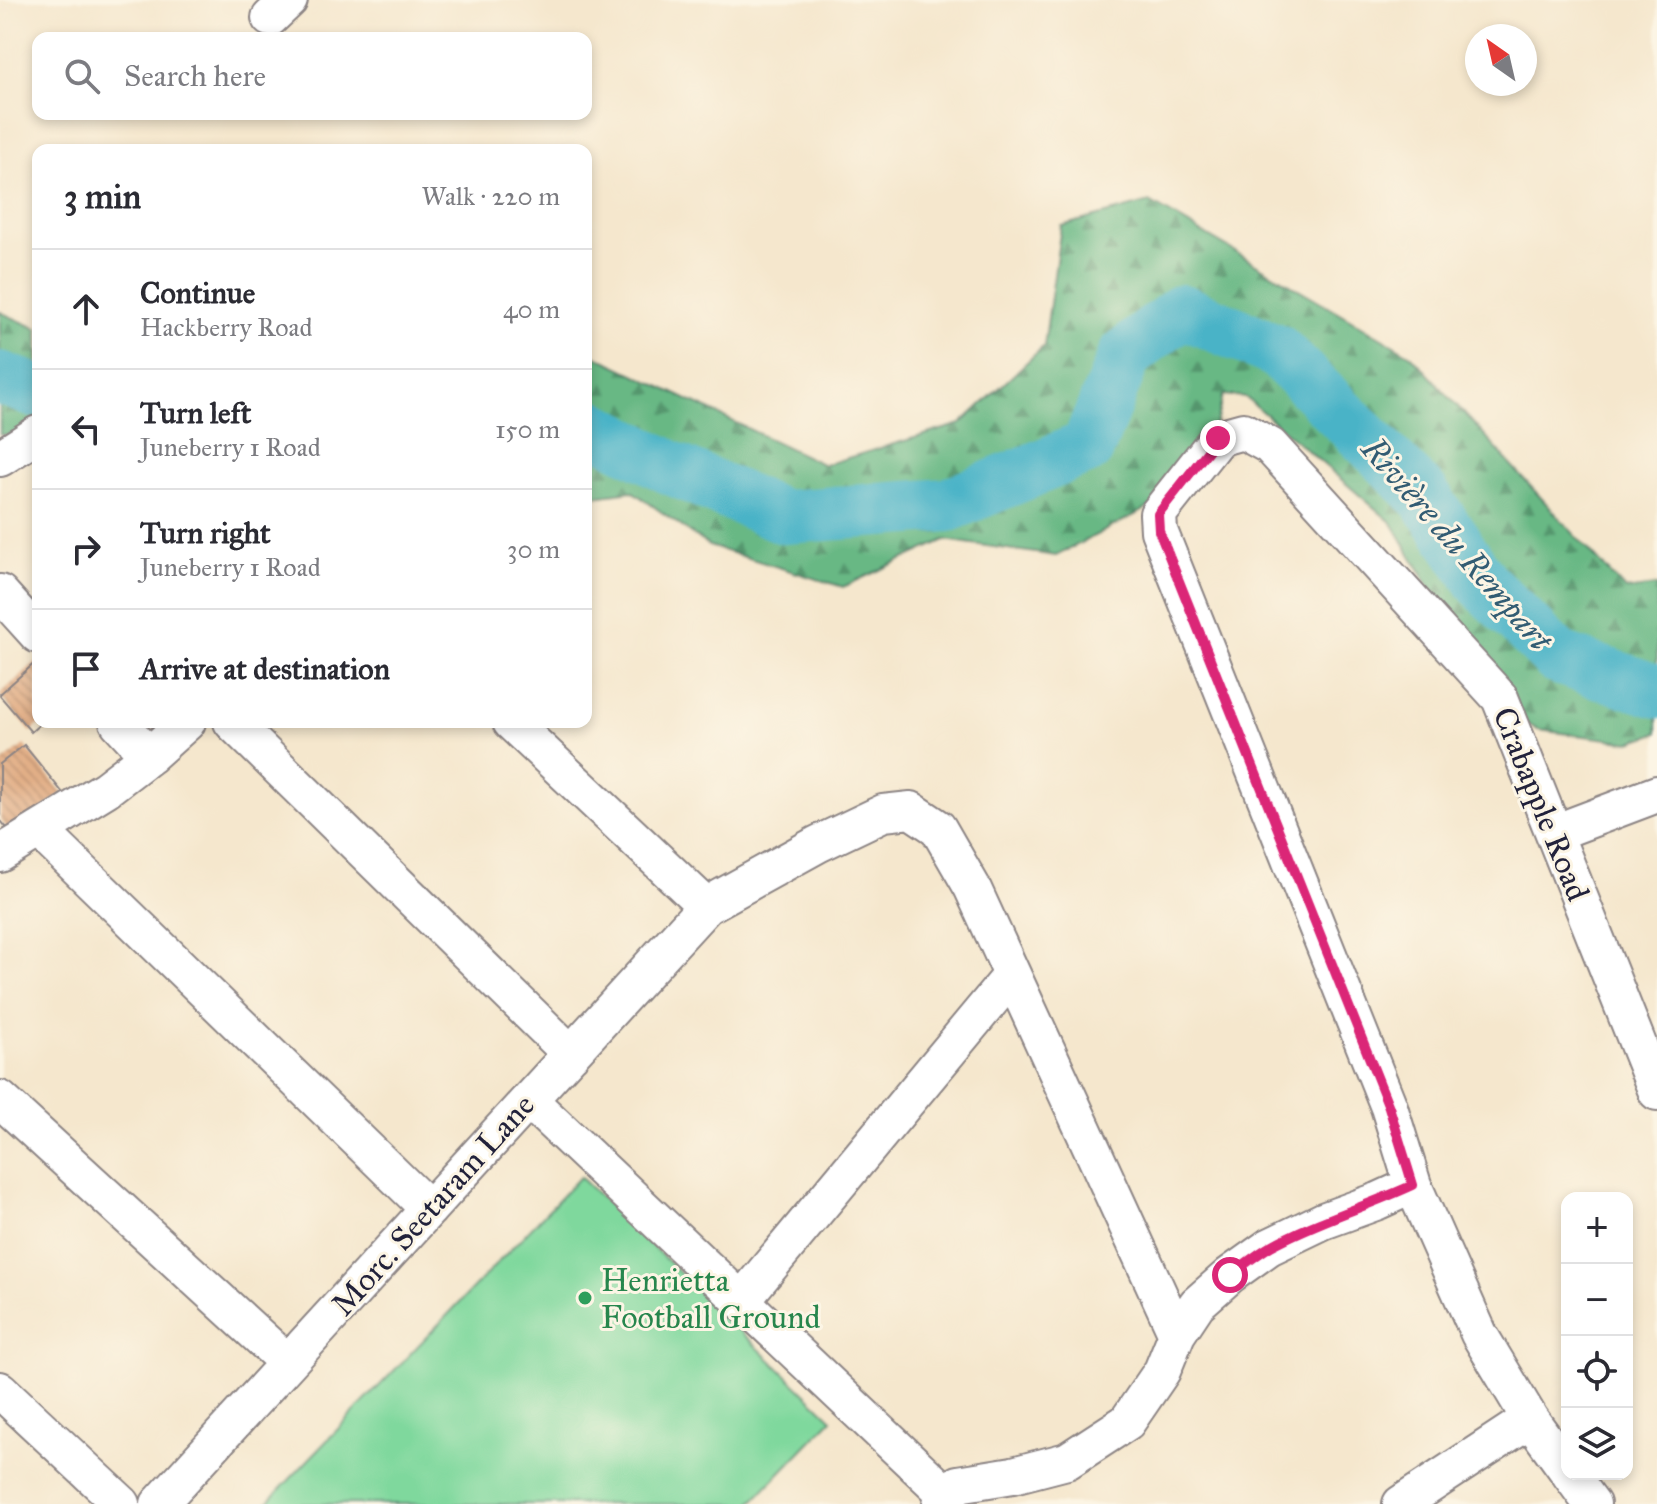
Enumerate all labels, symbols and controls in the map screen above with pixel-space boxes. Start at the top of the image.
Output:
north arrow [1465,24,1537,96]
search box [32,32,592,120]
icon: search [60,54,104,98]
text: Search here [124,58,266,94]
text: 3 min [64,176,141,217]
text: Walk · 220 m [421,180,560,212]
text: Continue [140,275,255,311]
icon: ahead [64,287,108,331]
text: 40 m [503,293,560,325]
text: Hackberry Road [140,311,313,343]
text: Turn left [140,395,251,431]
icon: left [64,407,108,451]
text: 150 m [495,413,560,445]
route end [1200,420,1236,456]
water label: Rivière du Rempart [1352,428,1563,662]
text: Juneberry 1 Road [140,431,321,463]
text: Turn right [140,515,271,551]
icon: right [64,527,108,571]
text: 30 m [507,533,560,565]
text: Juneberry 1 Road [140,551,321,583]
icon: arrive [64,647,108,691]
text: Arrive at destination [140,651,390,687]
street label: Crabapple Road [1484,702,1598,906]
street label: Morc. Seetaram Lane [323,1086,543,1324]
map controls [1561,1192,1633,1480]
button: + [1561,1192,1633,1264]
route start [1212,1257,1248,1293]
place label: Henrietta Football Ground [601,1261,821,1337]
button: − [1561,1264,1633,1336]
marker: Henrietta Football Ground [576,1289,594,1307]
button: locate [1561,1336,1633,1408]
button: layers [1561,1408,1633,1480]

